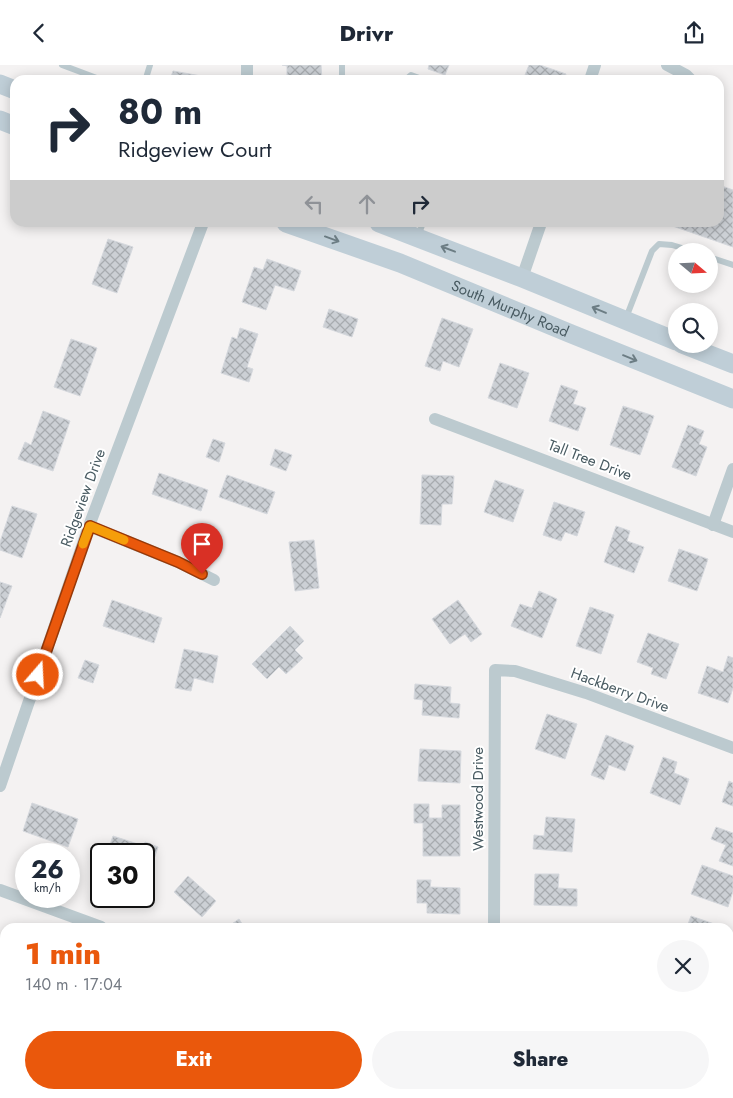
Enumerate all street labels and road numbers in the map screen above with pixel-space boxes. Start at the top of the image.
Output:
street label: South Murphy Road [448,274,572,343]
street label: Tall Tree Drive [545,434,635,486]
street label: Ridgeview Drive [55,446,111,550]
street label: Hackberry Drive [568,662,672,718]
street label: Westwood Drive [467,747,489,851]

